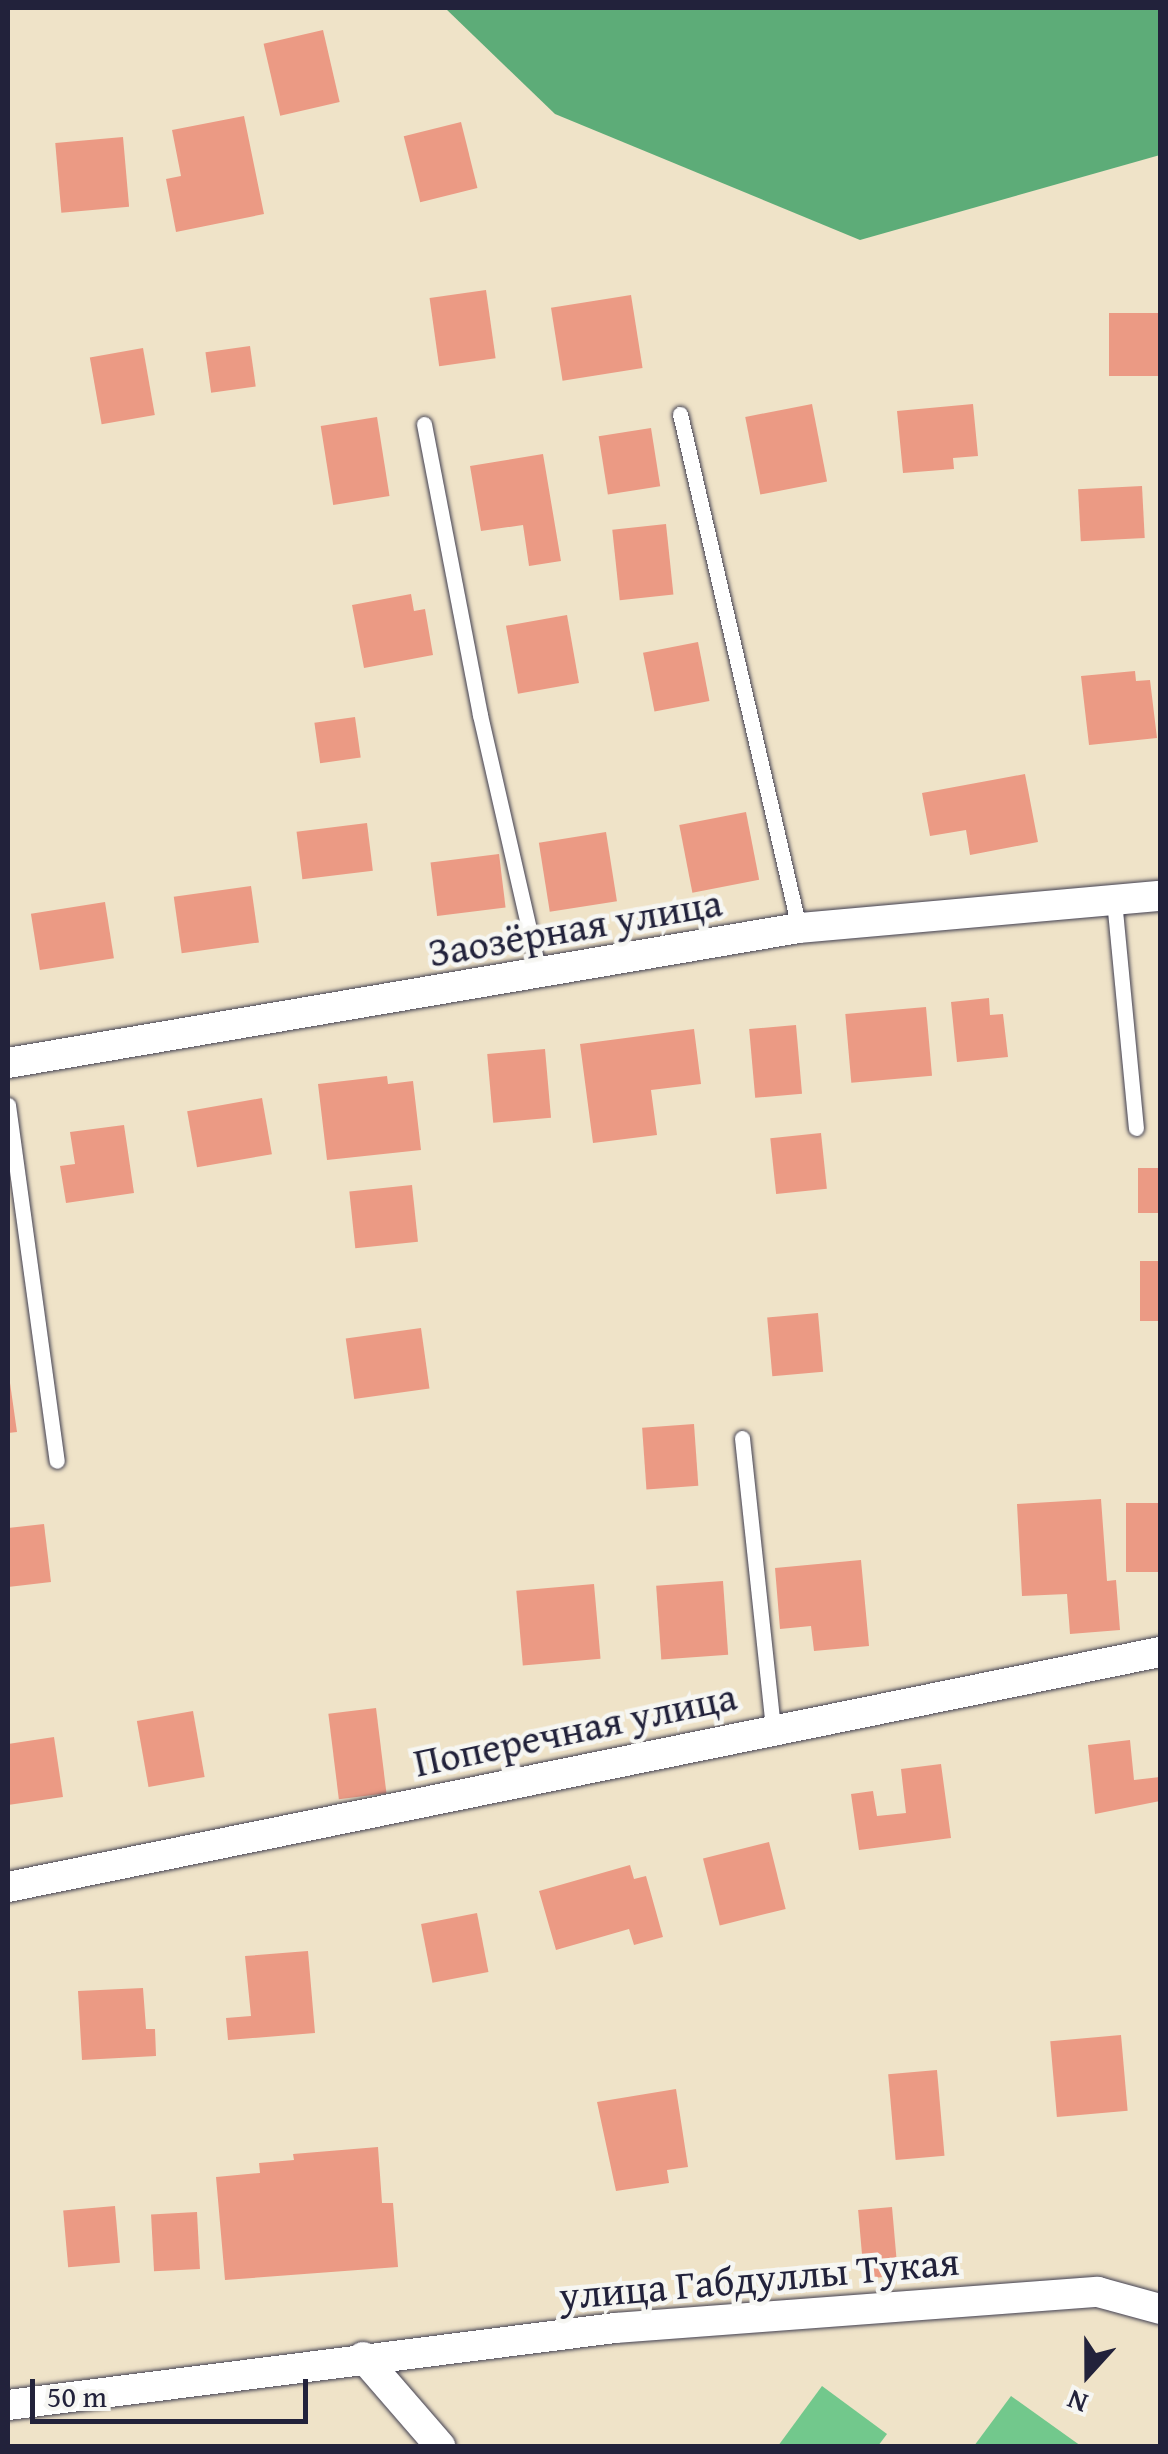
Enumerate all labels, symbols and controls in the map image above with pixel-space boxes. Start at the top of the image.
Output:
street label: Заозёрная улица [425,878,725,976]
street label: Поперечная улица [409,1671,741,1787]
street label: улица Габдуллы Тукая [557,2237,961,2319]
north arrow [1038,2324,1138,2424]
scale bar [35,2359,312,2421]
text: 50 m [47,2374,107,2418]
text: N [1061,2380,1093,2425]

